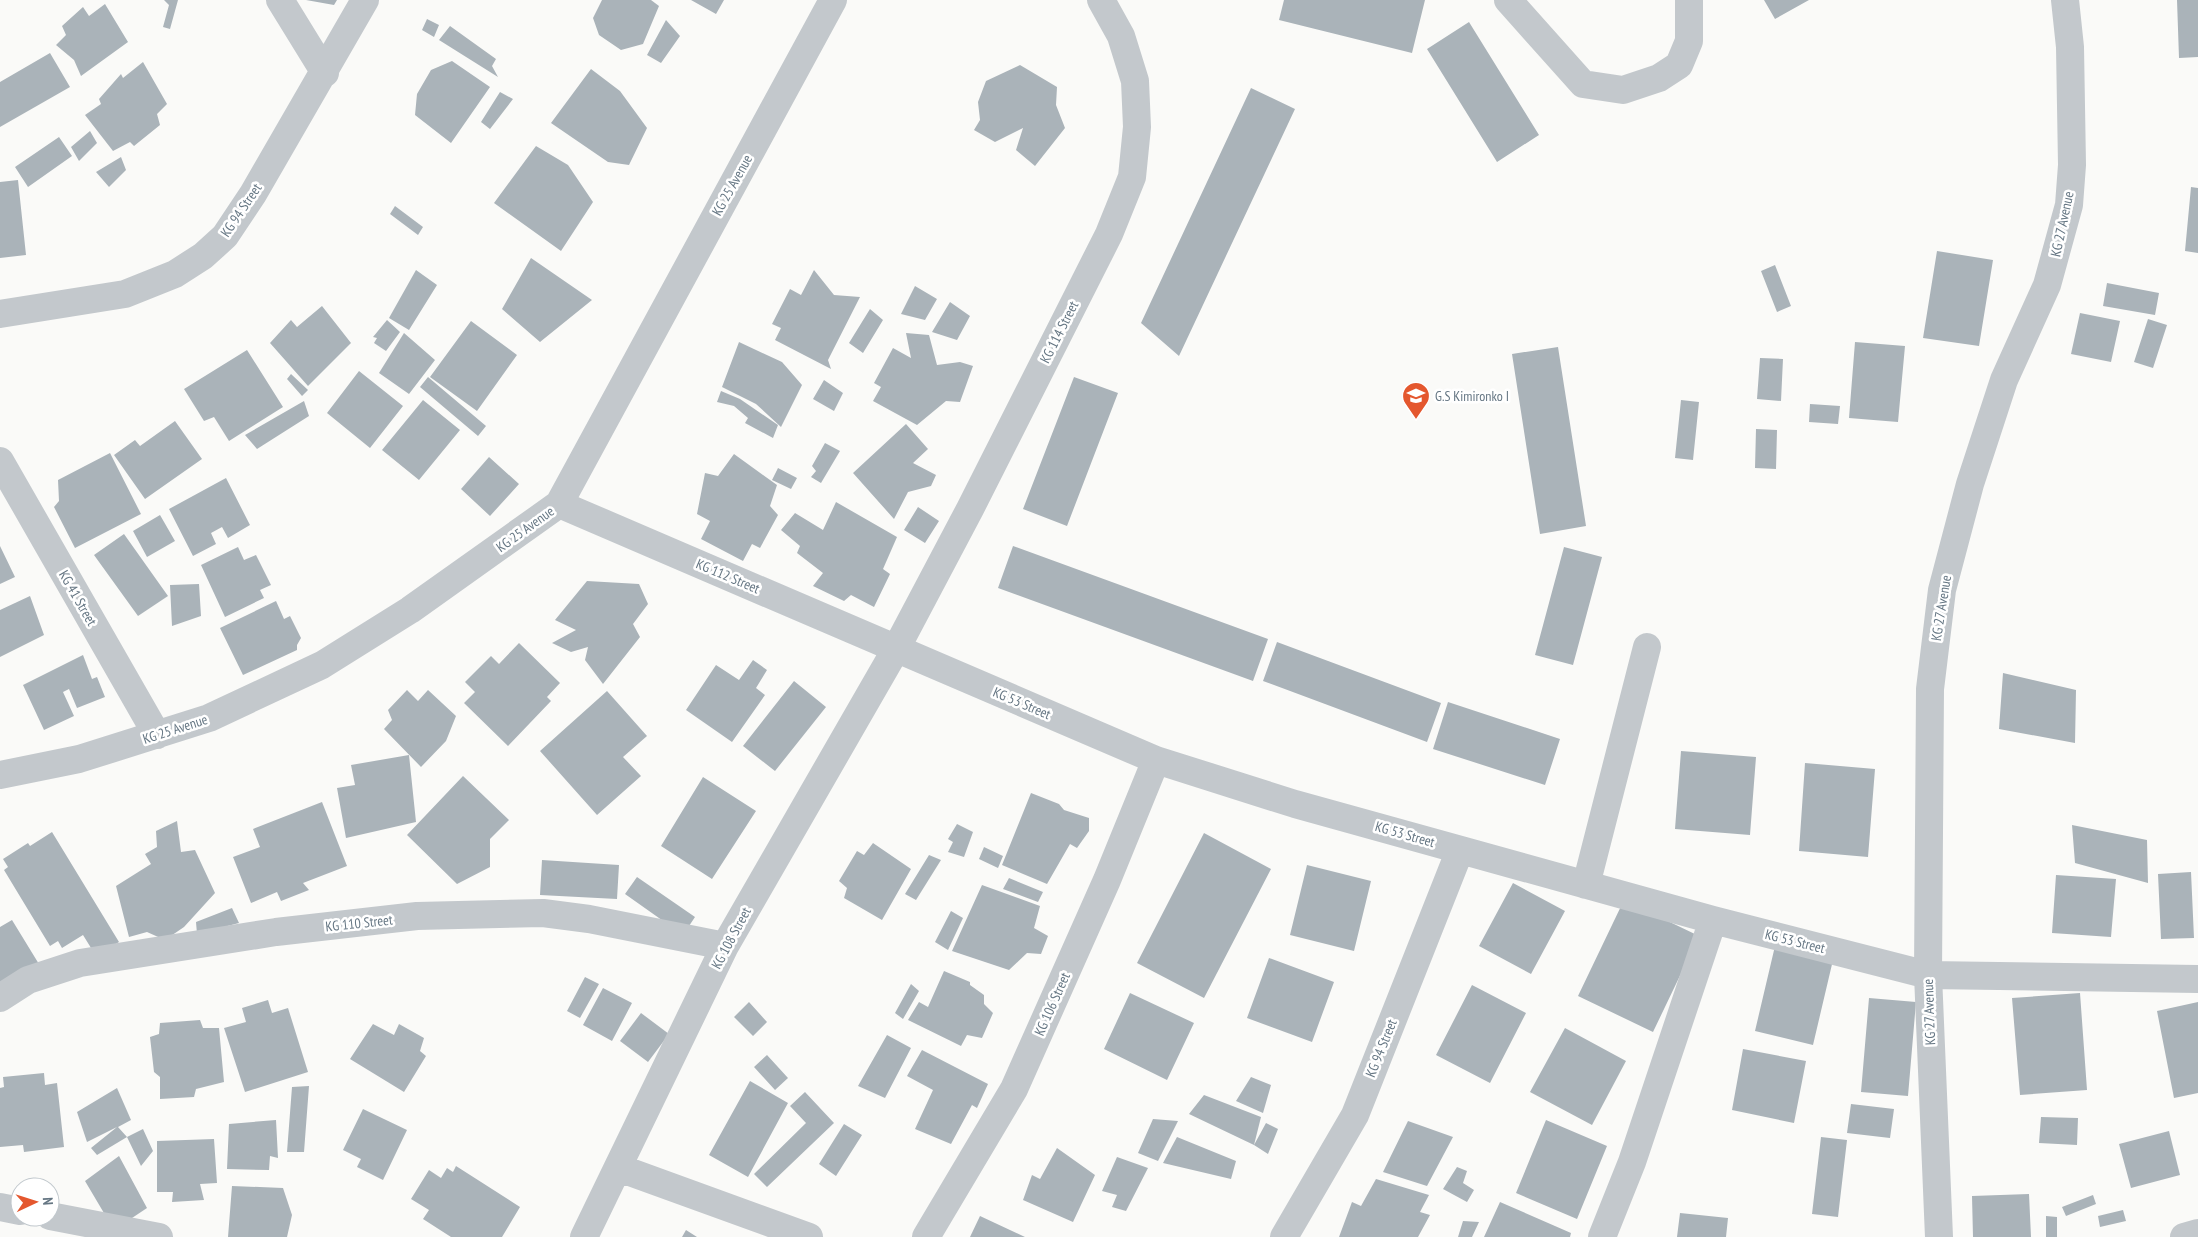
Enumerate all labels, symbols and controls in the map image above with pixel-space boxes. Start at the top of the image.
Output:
street label: KG 25 Avenue [708,151,756,219]
street label: KG 94 Street [216,180,266,240]
street label: KG 27 Avenue [2046,189,2078,258]
street label: KG 114 Street [1036,298,1082,366]
school or university icon: G.S Kimironko I [1401,381,1431,420]
place label: G.S Kimironko I [1435,387,1509,405]
street label: KG 25 Avenue [493,502,558,556]
street label: KG 112 Street [693,555,763,597]
street label: KG 41 Street [55,567,101,629]
street label: KG 27 Avenue [1927,574,1955,642]
street label: KG 53 Street [990,683,1054,723]
street label: KG 25 Avenue [140,710,210,748]
street label: KG 53 Street [1373,817,1437,851]
street label: KG 108 Street [707,904,755,972]
street label: KG 110 Street [325,911,394,935]
street label: KG 53 Street [1763,925,1827,957]
street label: KG 106 Street [1030,969,1074,1038]
street label: KG 27 Avenue [1919,978,1939,1046]
street label: KG 94 Street [1361,1016,1401,1080]
north arrow [10,1177,60,1227]
text: N [39,1197,57,1205]

